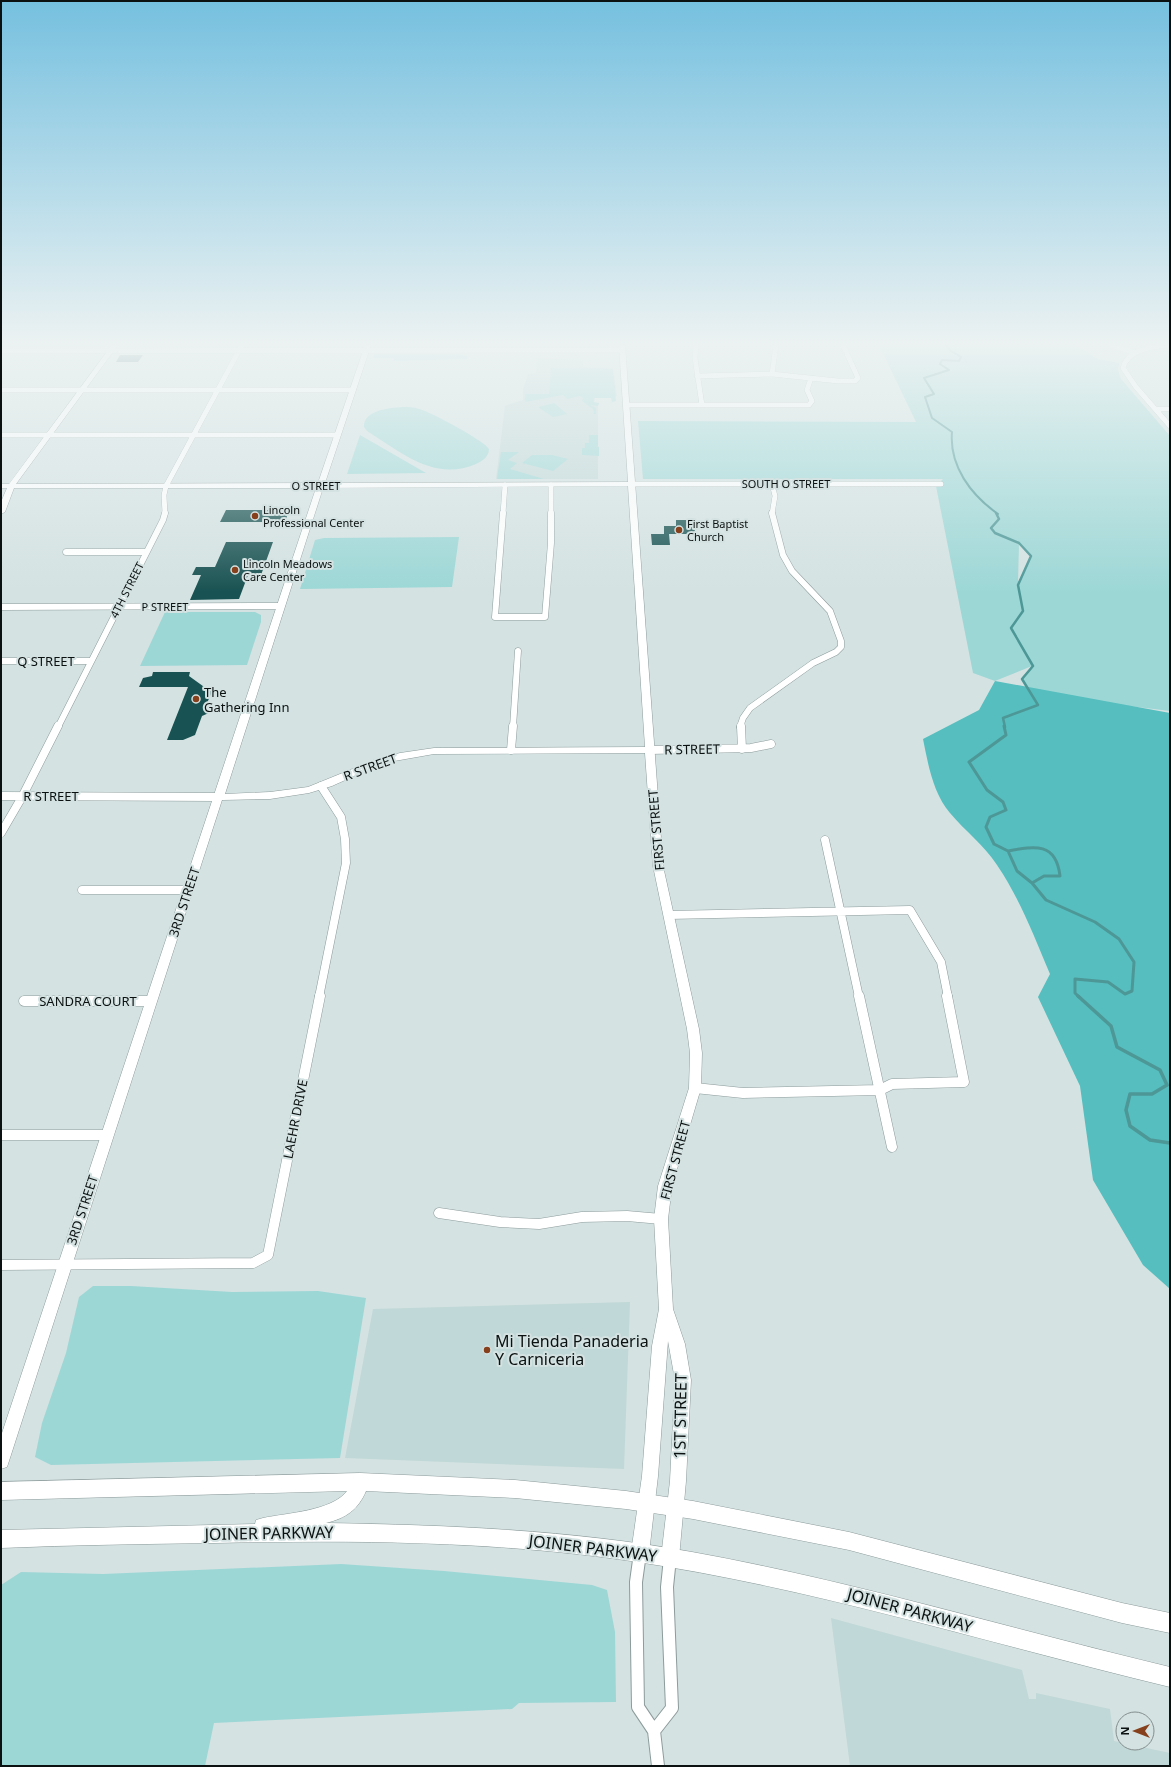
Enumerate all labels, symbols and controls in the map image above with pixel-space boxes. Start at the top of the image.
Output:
street label: SOUTH O STREET [742,476,830,491]
street label: O STREET [292,478,340,493]
place label: Lincoln Professional Center [263,502,364,530]
marker: Lincoln Professional Center [250,511,260,521]
place label: First Baptist Church [687,516,748,544]
marker: First Baptist Church [674,525,684,535]
place label: Lincoln Meadows Care Center [243,556,332,584]
street label: 4TH STREET [106,559,147,620]
marker: Lincoln Meadows Care Center [230,565,240,575]
street label: P STREET [142,599,188,614]
street label: Q STREET [17,652,76,670]
place label: The Gathering Inn [204,683,289,716]
marker: The Gathering Inn [191,694,201,704]
street label: R STREET [664,740,721,758]
street label: R STREET [341,749,400,785]
street label: R STREET [23,787,80,805]
street label: FIRST STREET [643,788,669,871]
street label: 3RD STREET [164,864,204,939]
street label: SANDRA COURT [39,992,138,1010]
street label: LAEHR DRIVE [278,1078,312,1160]
street label: FIRST STREET [656,1118,694,1202]
street label: 3RD STREET [62,1172,102,1247]
place label: Mi Tienda Panaderia Y Carniceria [495,1330,649,1370]
marker: Mi Tienda Panaderia Y Carniceria [482,1345,492,1355]
street label: 1ST STREET [668,1373,692,1459]
street label: JOINER PARKWAY [202,1521,335,1545]
street label: JOINER PARKWAY [526,1529,659,1567]
street label: JOINER PARKWAY [843,1582,976,1638]
north arrow [1115,1711,1155,1751]
text: N [1117,1727,1132,1735]

